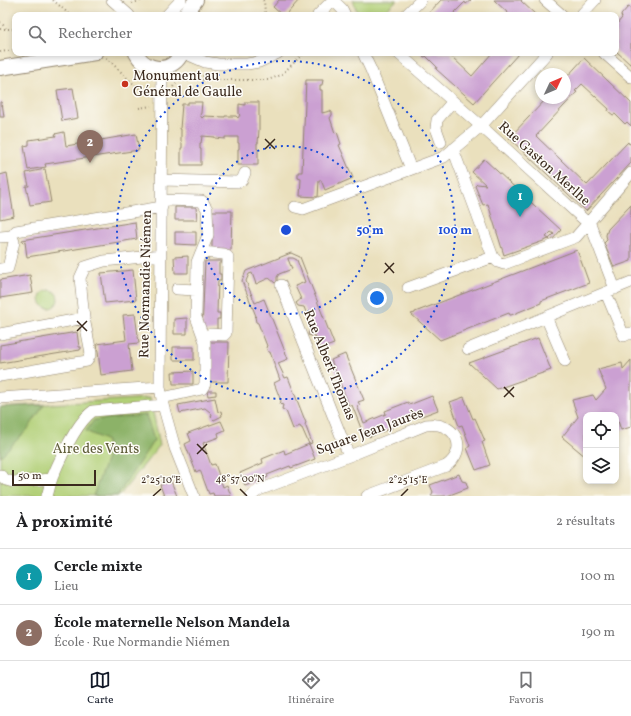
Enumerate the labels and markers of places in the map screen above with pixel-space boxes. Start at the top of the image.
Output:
place label: Monument au Général de Gaulle [133,67,242,102]
marker: Monument au Général de Gaulle [120,79,130,89]
pin: 2 [77,130,103,163]
pin: 1 [507,184,533,217]
centre of rings [279,223,293,237]

